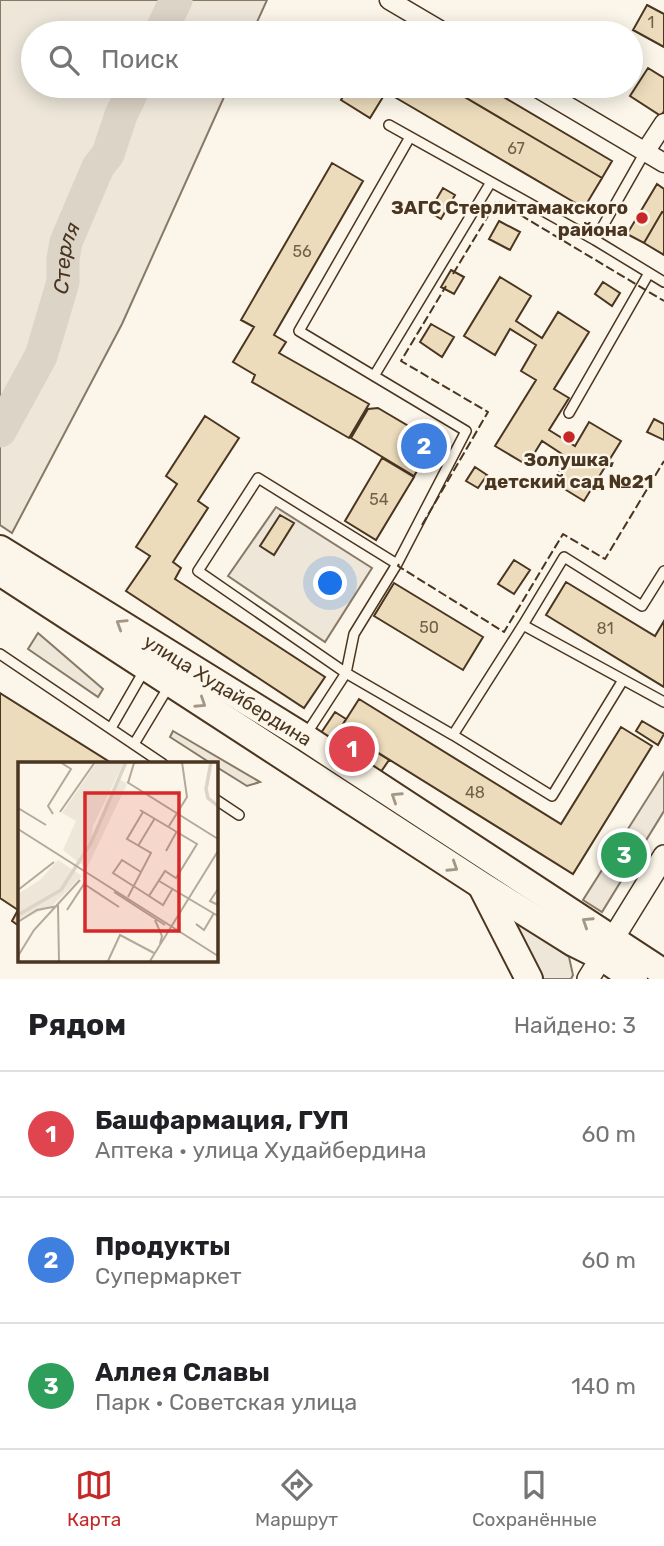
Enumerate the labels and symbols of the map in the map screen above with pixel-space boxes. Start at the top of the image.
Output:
house number: 1 [648,13,654,32]
house number: 67 [507,139,525,158]
place label: ЗАГС Стерлитамакского района [391,196,628,241]
marker: ЗАГС Стерлитамакского района [634,210,650,226]
water label: Стерля [47,218,85,297]
house number: 56 [292,242,312,261]
pin: 2 [401,420,447,472]
marker: Золушка, детский сад №21 [561,429,577,445]
place label: Золушка, детский сад №21 [484,448,654,493]
house number: 54 [369,490,389,509]
your location [313,566,347,600]
house number: 50 [419,618,439,637]
house number: 81 [596,619,614,638]
one-way arrow [115,620,128,633]
street label: улица Худайбердина [139,630,316,751]
one-way arrow [193,695,206,707]
pin: 1 [329,723,375,775]
inset map [18,762,217,962]
house number: 48 [465,783,485,802]
one-way arrow [391,793,404,806]
pin: 3 [601,829,647,881]
one-way arrow [446,859,459,872]
one-way arrow [582,917,595,930]

